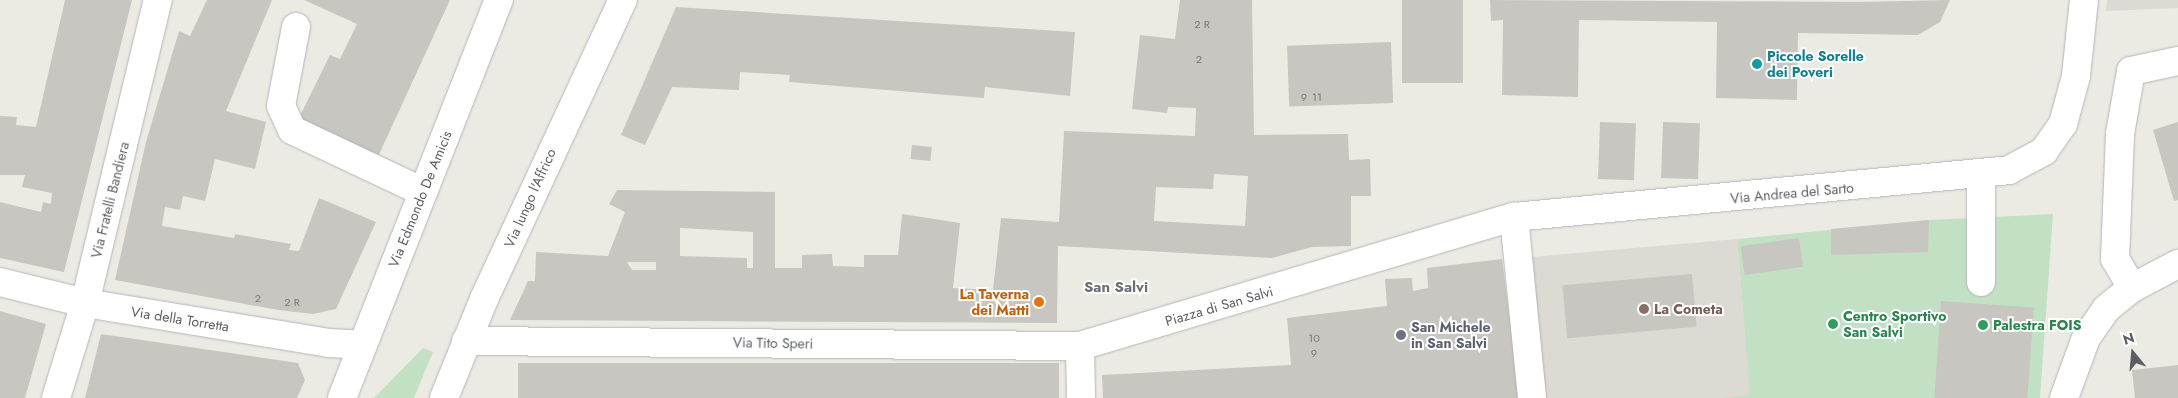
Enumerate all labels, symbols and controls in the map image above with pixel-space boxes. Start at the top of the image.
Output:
house number: 2 R [1194,17,1210,31]
place label: Piccole Sorelle dei Poveri [1767,48,1864,80]
house number: 2 [1196,52,1202,66]
marker: Piccole Sorelle dei Poveri [1751,58,1763,70]
house number: 9 [1301,90,1307,104]
house number: 11 [1312,90,1322,104]
street label: Via Edmondo De Amicis [385,128,455,270]
street label: Via Fratelli Bandiera [87,140,133,260]
street label: Via lungo l'Affrico [501,146,559,250]
street label: Via Andrea del Sarto [1730,179,1854,207]
district label: San Salvi [1084,279,1148,297]
street label: Piazza di San Salvi [1163,283,1275,329]
place label: La Taverna dei Matti [959,286,1029,318]
house number: 2 [255,291,261,305]
house number: 2 R [284,295,300,309]
marker: La Taverna dei Matti [1033,296,1045,308]
place label: La Cometa [1654,301,1723,317]
street label: Via della Torretta [130,303,230,335]
marker: La Cometa [1638,303,1650,315]
place label: Centro Sportivo San Salvi [1843,308,1946,341]
place label: Palestra FOIS [1993,317,2081,333]
marker: Centro Sportivo San Salvi [1827,318,1839,330]
place label: San Michele in San Salvi [1411,319,1491,352]
marker: Palestra FOIS [1977,319,1989,331]
text: N [2120,327,2137,350]
north arrow [2108,328,2158,378]
marker: San Michele in San Salvi [1395,329,1407,341]
house number: 10 [1308,331,1320,345]
street label: Via Tito Speri [733,334,813,352]
house number: 9 [1311,346,1317,360]

